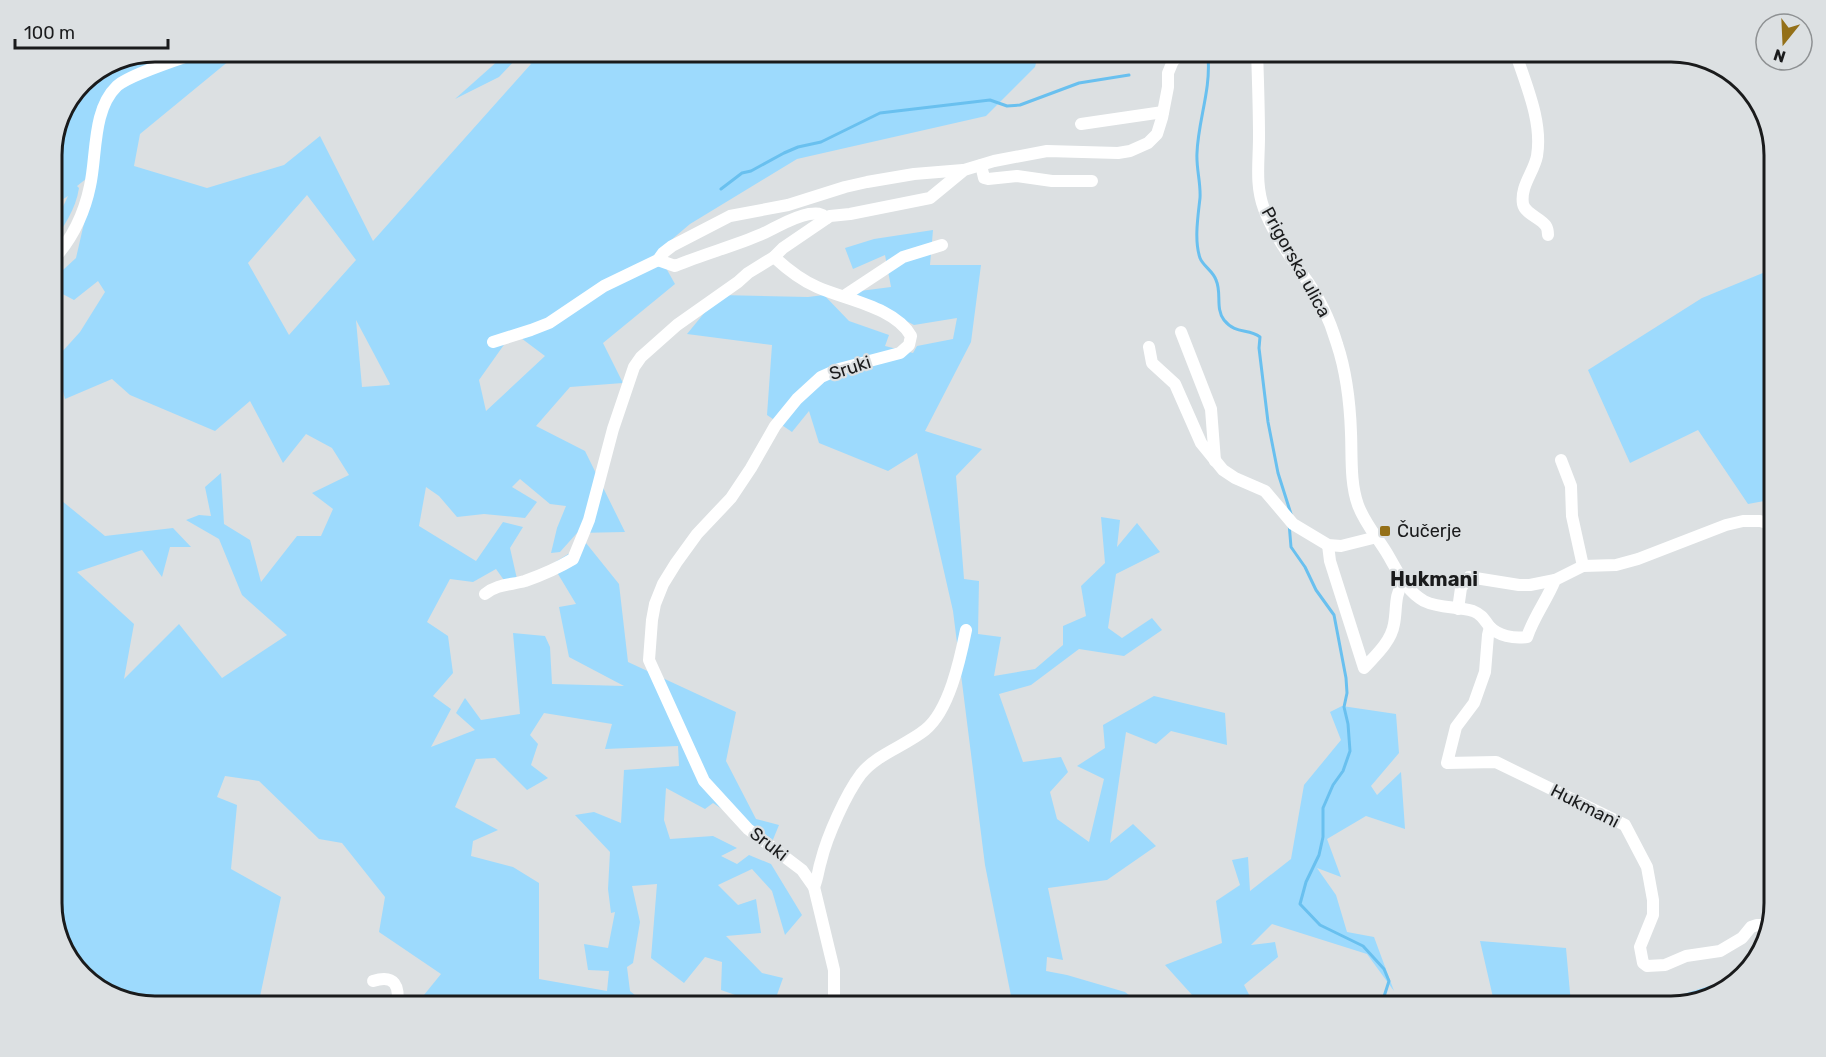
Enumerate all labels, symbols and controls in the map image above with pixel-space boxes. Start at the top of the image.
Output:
scale bar [15,12,168,50]
north arrow [1754,12,1814,72]
text: 100 m [24,22,75,44]
text: N [1771,45,1788,67]
street label: Prigorska ulica [1257,203,1335,321]
street label: Sruki [826,351,874,385]
place label: Čučerje [1397,520,1461,542]
marker: Čučerje [1378,524,1392,538]
district label: Hukmani [1390,567,1478,591]
street label: Hukmani [1547,779,1623,833]
street label: Sruki [745,822,793,866]

